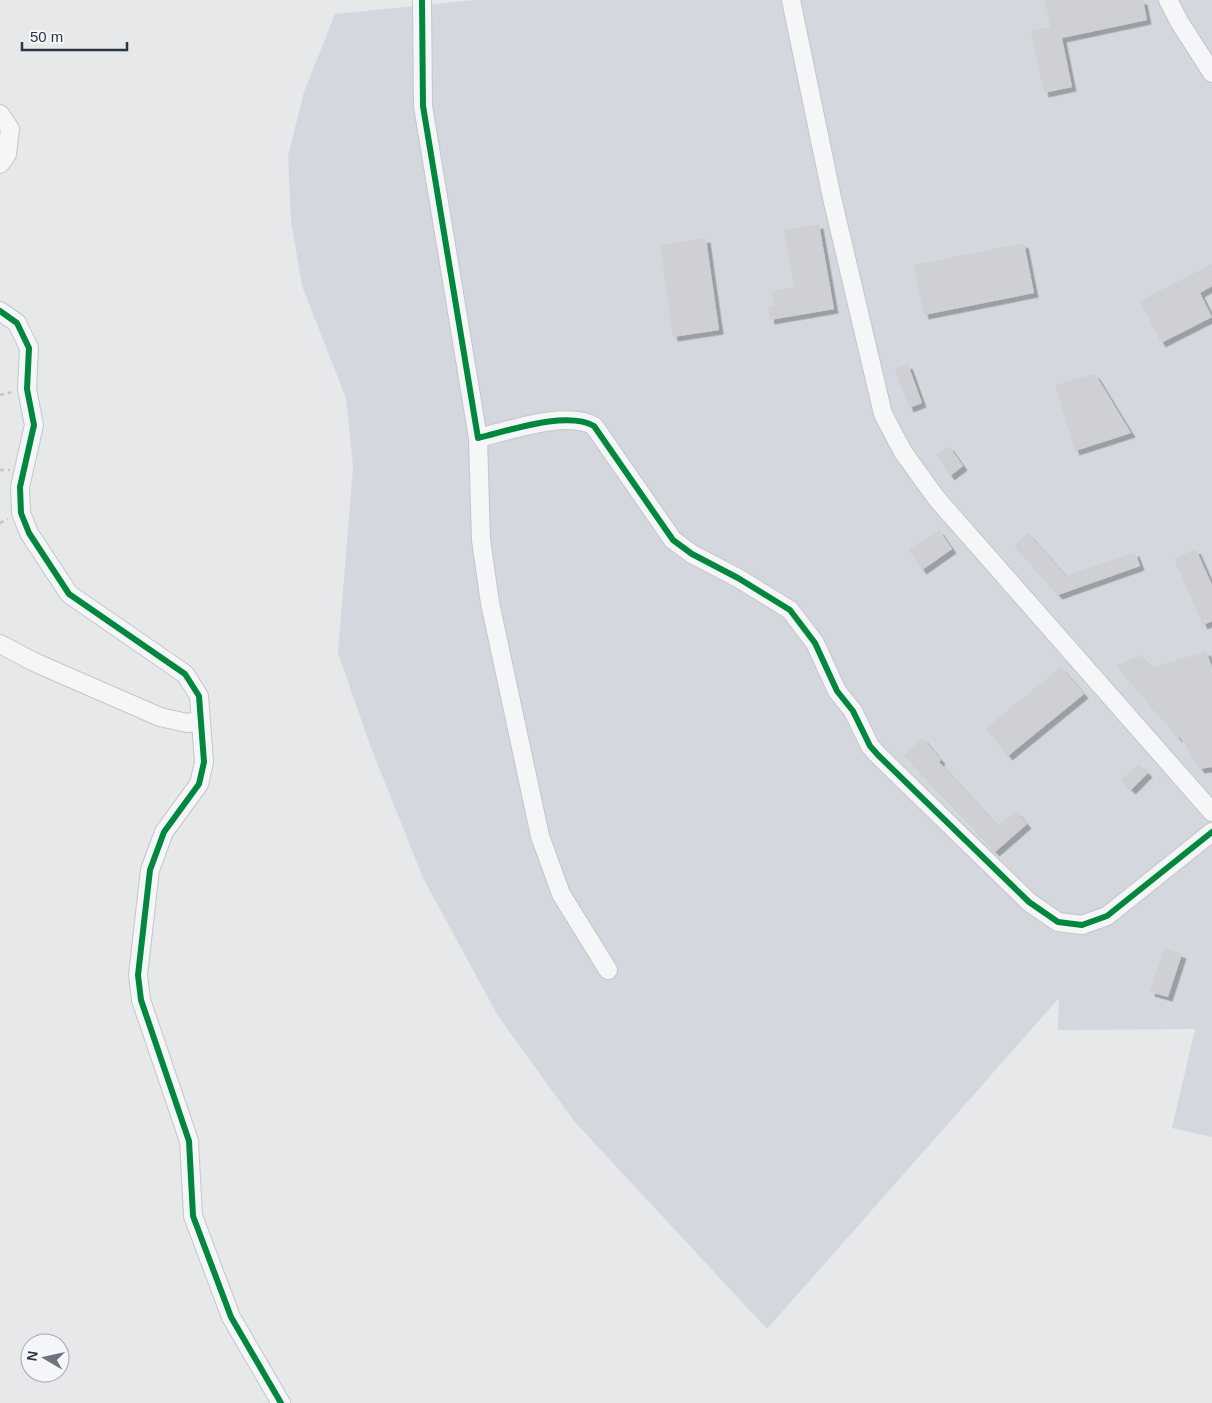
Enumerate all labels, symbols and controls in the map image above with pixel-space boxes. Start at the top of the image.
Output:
scale bar [22,20,128,52]
text: 50 m [30,28,63,45]
north arrow [20,1333,70,1383]
text: N [23,1350,41,1362]

